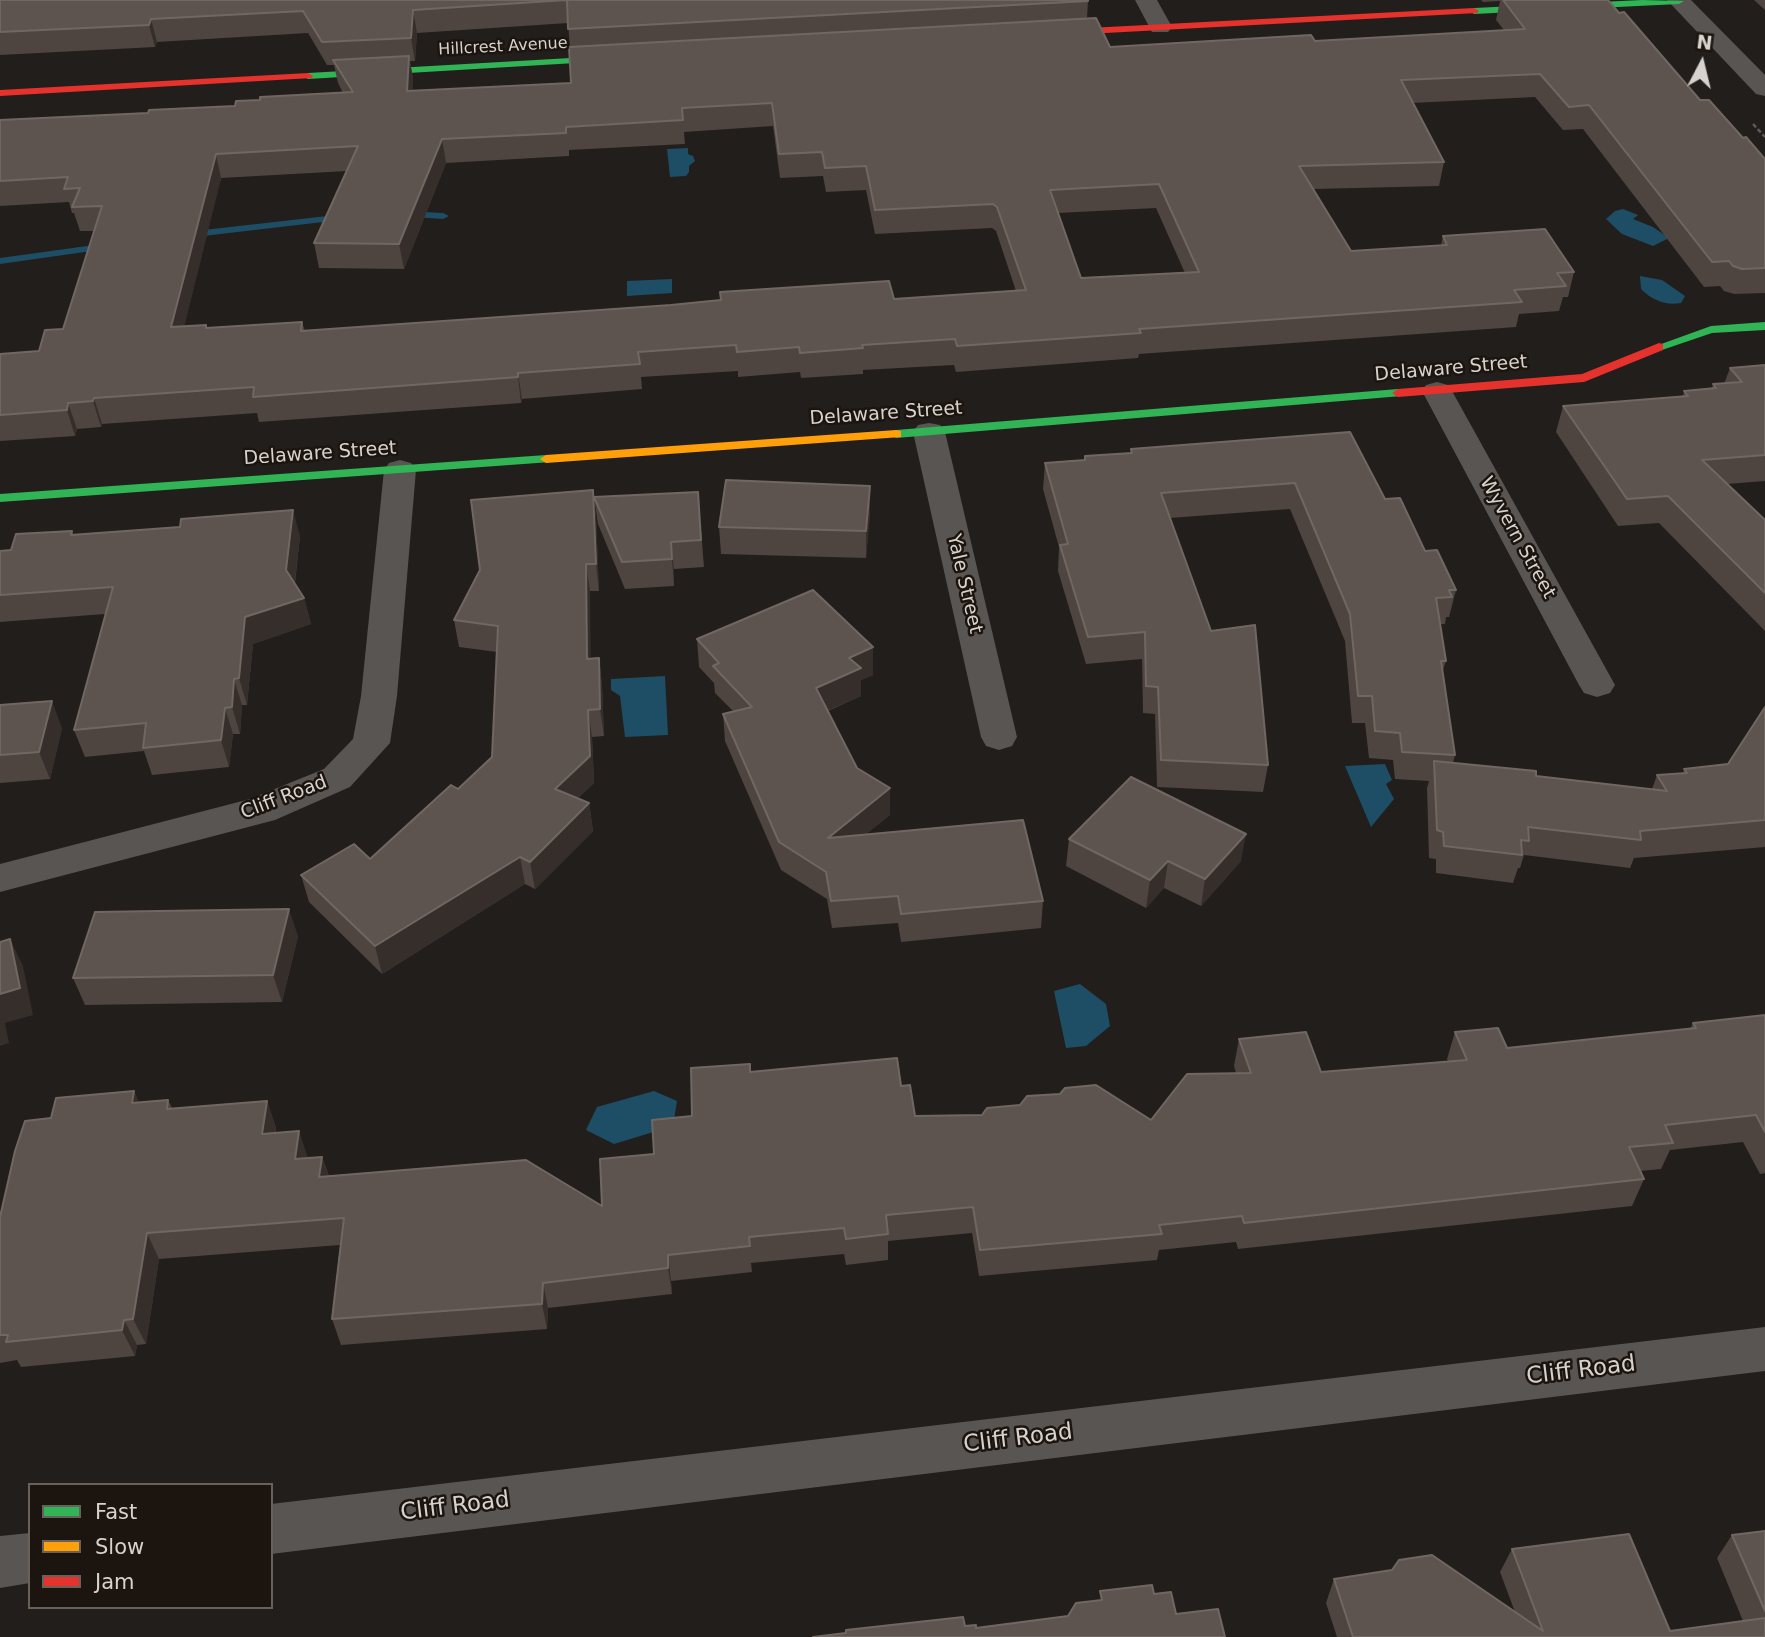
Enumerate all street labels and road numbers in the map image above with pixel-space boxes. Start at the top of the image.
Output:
street label: Hillcrest Avenue [438,34,568,60]
street label: Delaware Street [1374,351,1528,387]
street label: Delaware Street [809,397,963,431]
street label: Delaware Street [243,437,397,471]
street label: Wyvern Street [1474,473,1560,603]
street label: Yale Street [941,532,987,636]
street label: Cliff Road [238,771,330,825]
street label: Cliff Road [1525,1351,1637,1391]
street label: Cliff Road [962,1419,1074,1459]
street label: Cliff Road [399,1487,511,1527]

